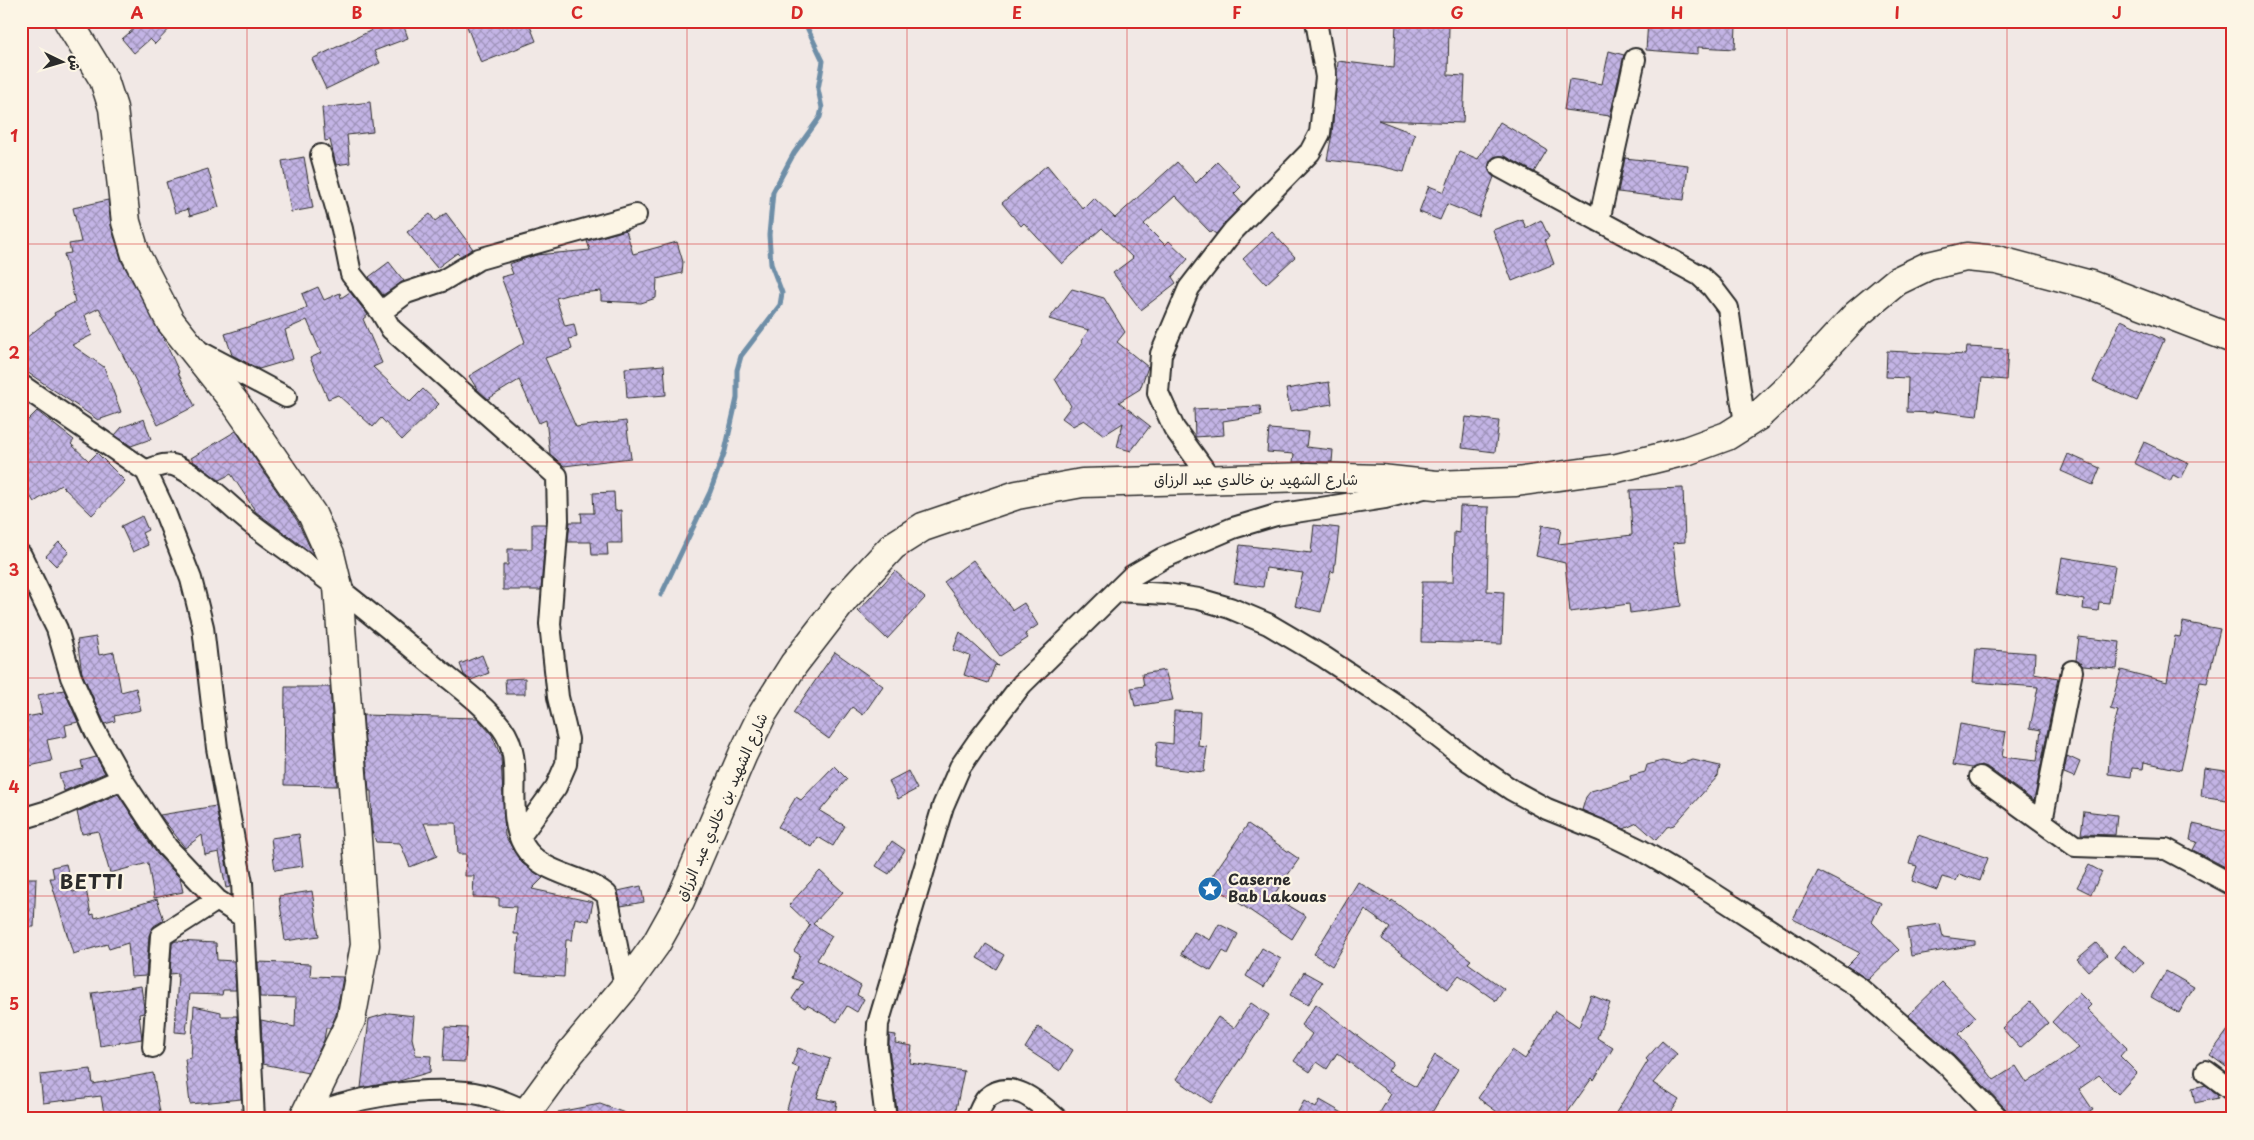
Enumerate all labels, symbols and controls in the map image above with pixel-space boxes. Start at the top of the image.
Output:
text: A [131,0,144,24]
text: B [352,0,363,24]
text: C [571,0,583,24]
text: D [791,0,803,24]
text: E [1012,0,1022,24]
text: F [1232,0,1242,24]
text: G [1450,0,1464,24]
text: H [1671,0,1683,24]
text: I [1894,0,1900,24]
text: J [2112,0,2122,24]
north arrow [38,38,88,88]
text: ش [64,55,87,72]
text: 1 [10,123,18,147]
text: 2 [8,340,20,364]
street label: شارع الشهيد بن خالدي عبد الرزاق [1154,467,1358,491]
text: 3 [9,557,19,581]
street label: شارع الشهيد بن خالدي عبد الرزاق [669,709,774,905]
text: 4 [9,774,20,798]
district label: BETTI [60,866,124,896]
place label: Caserne Bab Lakouas [1228,867,1326,907]
place icon: Caserne Bab Lakouas [1197,876,1223,902]
text: 5 [9,991,19,1015]

